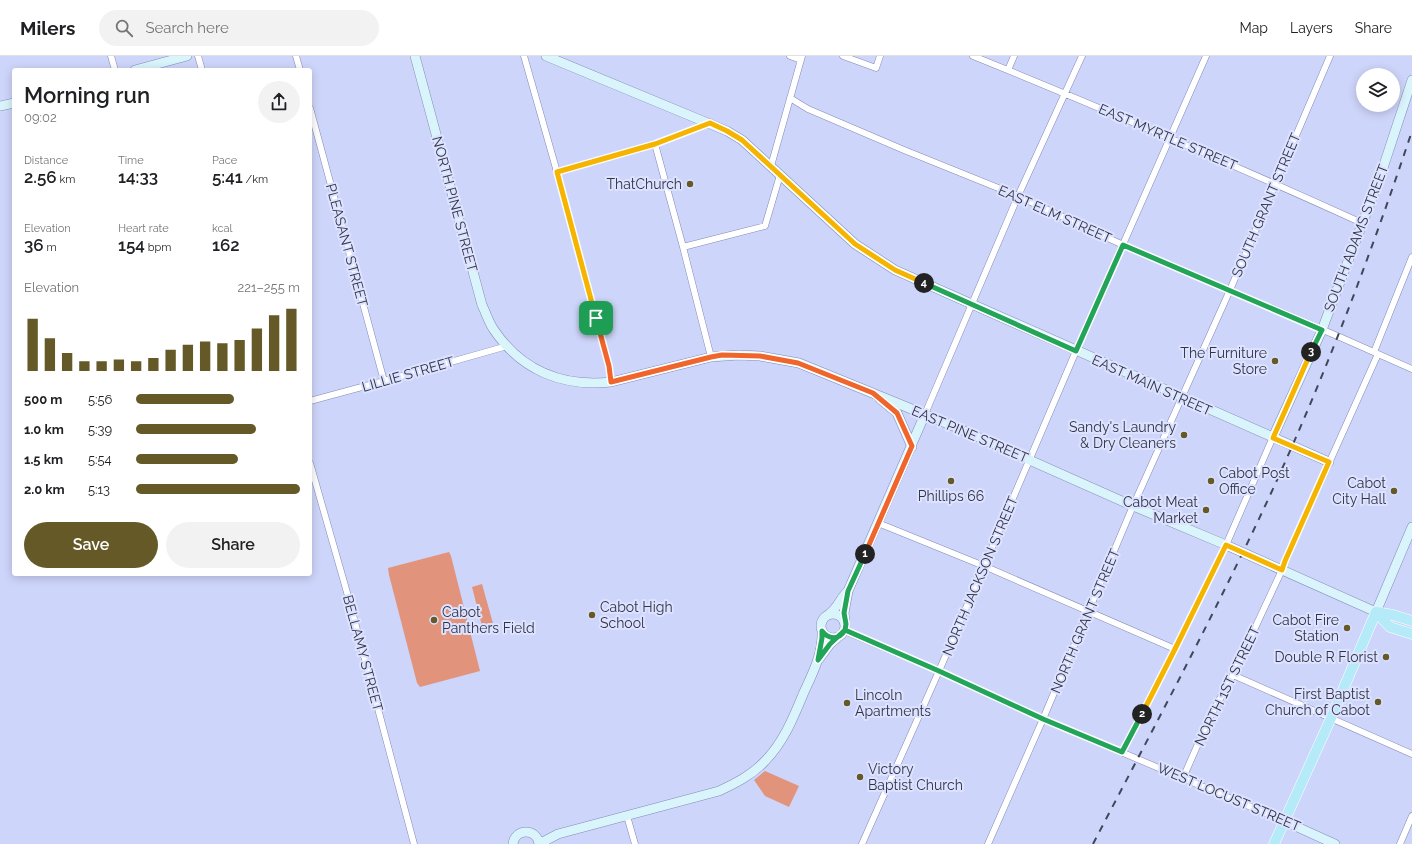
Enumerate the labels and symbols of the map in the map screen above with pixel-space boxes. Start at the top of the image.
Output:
street label: EAST MYRTLE STREET [1096,101,1240,174]
street label: SOUTH GRANT STREET [1228,130,1304,279]
street label: NORTH PINE STREET [429,134,481,274]
street label: SOUTH ADAMS STREET [1321,162,1392,314]
place label: ThatChurch [607,176,682,192]
marker: ThatChurch [685,179,695,189]
street label: PLEASANT STREET [323,182,371,309]
street label: EAST ELM STREET [996,182,1115,246]
pin: 4 [914,273,934,293]
pin [579,301,613,335]
pin: 3 [1301,342,1321,362]
place label: The Furniture Store [1180,345,1267,377]
street label: EAST MAIN STREET [1090,351,1215,419]
street label: LILLIE STREET [360,353,456,395]
marker: The Furniture Store [1270,356,1280,366]
street label: EAST PINE STREET [909,402,1031,466]
place label: Sandy's Laundry & Dry Cleaners [1069,419,1176,451]
marker: Sandy's Laundry & Dry Cleaners [1179,430,1189,440]
place label: Cabot Post Office [1219,465,1290,497]
place label: Cabot City Hall [1332,475,1386,507]
marker: Phillips 66 [946,476,956,486]
marker: Cabot Post Office [1206,476,1216,486]
marker: Cabot City Hall [1389,486,1399,496]
place label: Phillips 66 [918,488,984,504]
street label: NORTH JACKSON STREET [939,493,1021,658]
place label: Cabot Meat Market [1123,494,1198,526]
marker: Cabot Meat Market [1201,505,1211,515]
pin: 1 [855,544,875,564]
street label: NORTH GRANT STREET [1047,546,1123,696]
street label: BELLAMY STREET [340,593,386,713]
place label: Cabot High School [600,599,673,631]
place label: Cabot Panthers Field [442,604,535,636]
marker: Cabot High School [587,610,597,620]
place label: Cabot Fire Station [1272,612,1339,644]
marker: Cabot Panthers Field [429,615,439,625]
street label: NORTH 1ST STREET [1191,623,1263,748]
marker: Cabot Fire Station [1342,623,1352,633]
place label: Double R Florist [1275,649,1378,665]
marker: Double R Florist [1381,652,1391,662]
place label: First Baptist Church of Cabot [1265,686,1370,718]
place label: Lincoln Apartments [855,687,931,719]
marker: First Baptist Church of Cabot [1373,697,1383,707]
marker: Lincoln Apartments [842,698,852,708]
pin: 2 [1132,704,1152,724]
street label: WEST LOCUST STREET [1155,760,1303,835]
place label: Victory Baptist Church [868,761,963,793]
marker: Victory Baptist Church [855,772,865,782]

